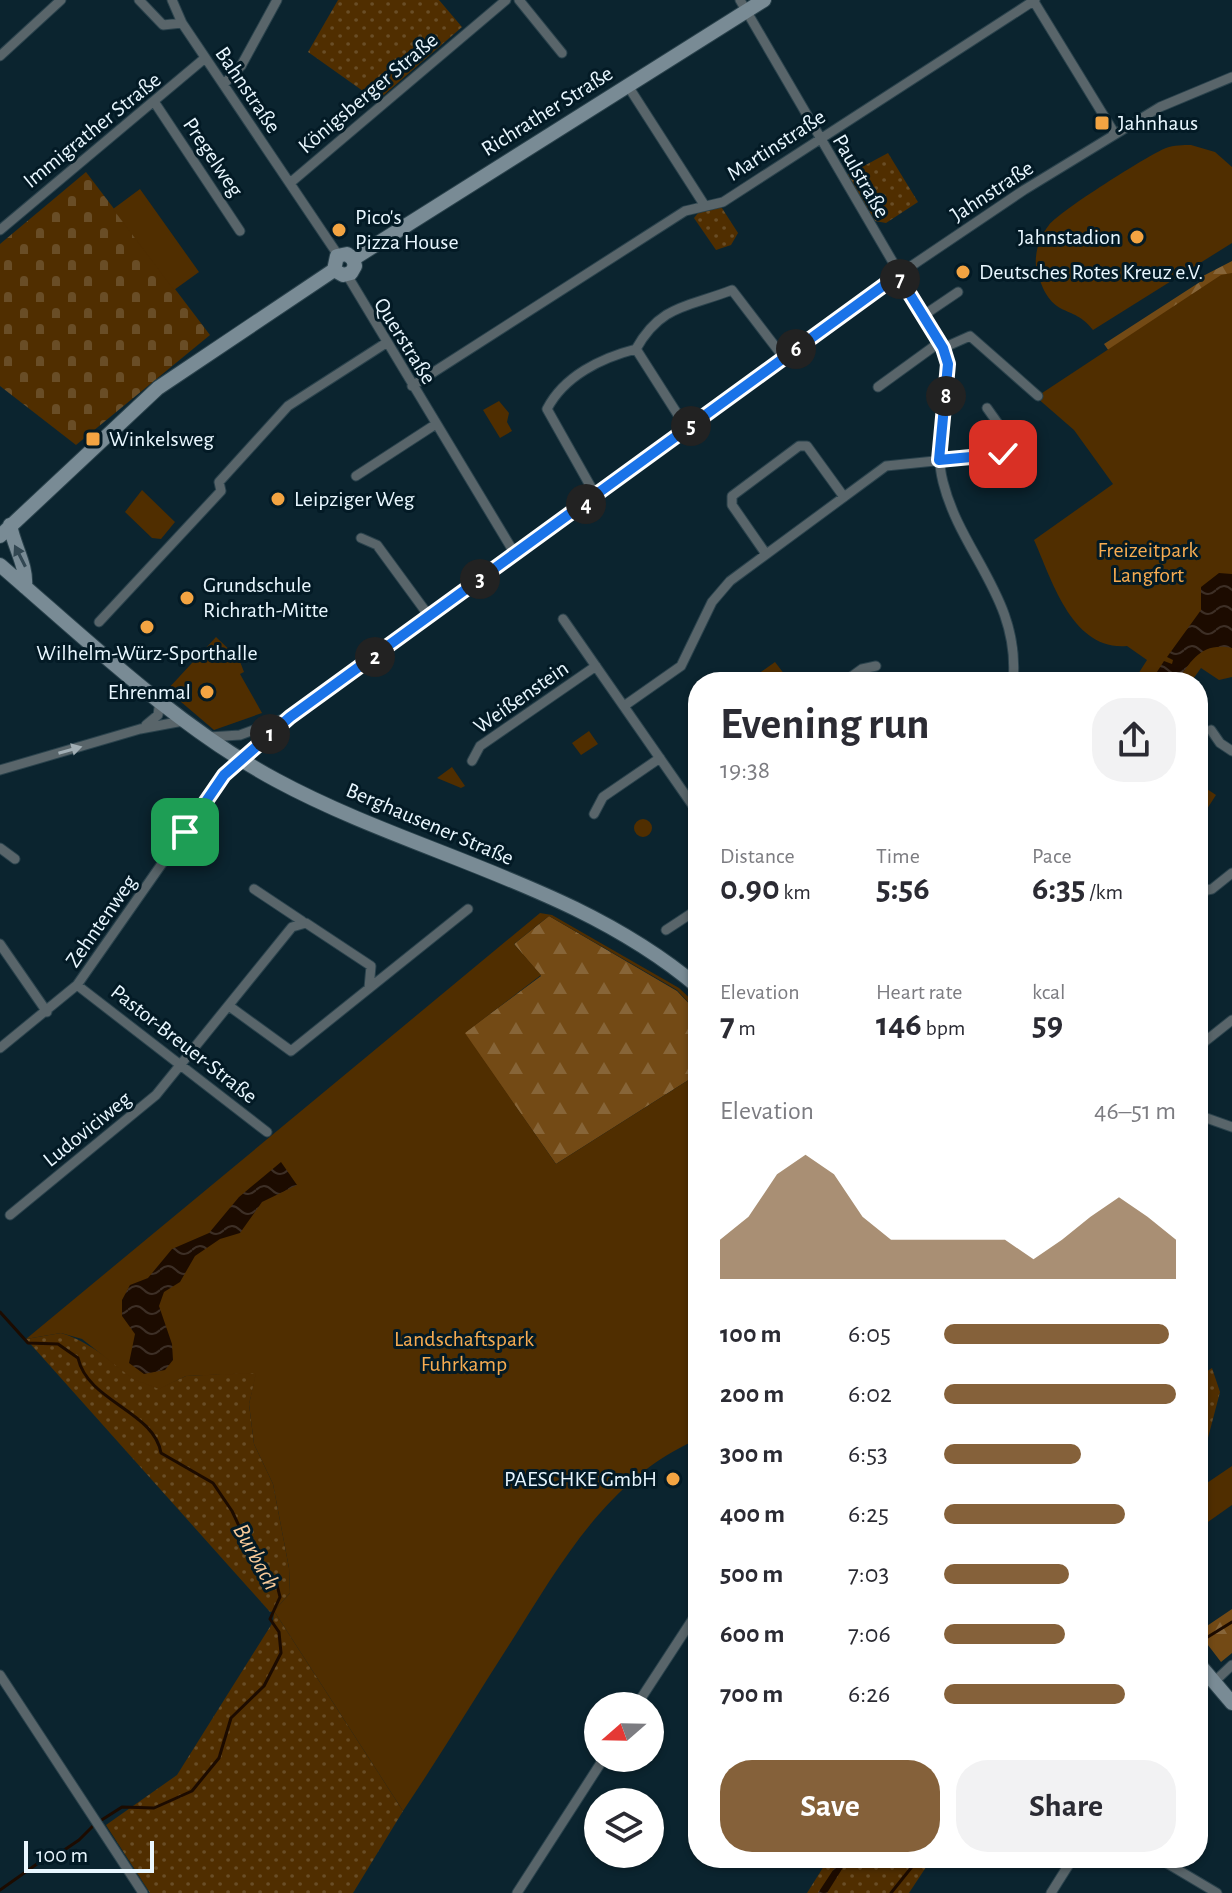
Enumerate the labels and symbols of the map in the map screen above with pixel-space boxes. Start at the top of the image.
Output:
street label: Königsberger Straße [294,28,442,158]
street label: Bahnstraße [211,43,285,137]
street label: Richrather Straße [477,62,617,160]
street label: Immigrather Straße [19,68,165,192]
street label: Martinstraße [723,105,829,185]
place label: Jahnhaus [1118,112,1198,134]
street label: Pregelweg [179,114,247,201]
marker: Jahnhaus [1093,114,1111,132]
street label: Paulstraße [828,131,894,221]
street label: Jahnstraße [947,156,1037,226]
place label: Pico's Pizza House [355,206,459,253]
marker: Pico's Pizza House [330,221,348,239]
place label: Jahnstadion [1018,226,1121,248]
marker: Jahnstadion [1128,228,1146,246]
pin: 7 [880,259,920,299]
place label: Deutsches Rotes Kreuz e.V. [979,261,1203,283]
marker: Deutsches Rotes Kreuz e.V. [954,263,972,281]
street label: Querstraße [370,294,440,388]
pin: 6 [776,329,816,369]
pin: 8 [926,376,966,416]
pin: 5 [671,406,711,446]
pin [969,420,1037,488]
place label: Winkelsweg [109,428,214,450]
marker: Winkelsweg [84,430,102,448]
pin: 4 [566,484,606,524]
place label: Leipziger Weg [294,488,415,510]
marker: Leipziger Weg [269,490,287,508]
park label: Freizeitpark Langfort [1098,539,1198,586]
one-way arrow [13,544,27,567]
pin: 3 [460,559,500,599]
place label: Grundschule Richrath-Mitte [203,574,328,621]
marker: Grundschule Richrath-Mitte [178,589,196,607]
marker: Wilhelm-Würz-Sporthalle [138,618,156,636]
pin: 2 [355,637,395,677]
place label: Wilhelm-Würz-Sporthalle [36,642,258,664]
street label: Weißenstein [470,657,572,737]
place label: Ehrenmal [108,681,191,703]
marker: Ehrenmal [198,683,216,701]
pin: 1 [250,714,290,754]
one-way arrow [58,743,82,756]
street label: Berghausener Straße [343,779,517,869]
pin [151,798,219,866]
street label: Zehntenweg [61,871,141,971]
street label: Pastor-Breuer-Straße [107,980,261,1108]
street label: Ludoviciweg [39,1087,135,1171]
park label: Landschaftspark Fuhrkamp [394,1328,534,1375]
place label: PAESCHKE GmbH [504,1468,657,1490]
marker: PAESCHKE GmbH [664,1470,682,1488]
water label: Burbach [228,1520,284,1594]
north arrow [584,1692,664,1772]
scale bar [24,1837,154,1873]

